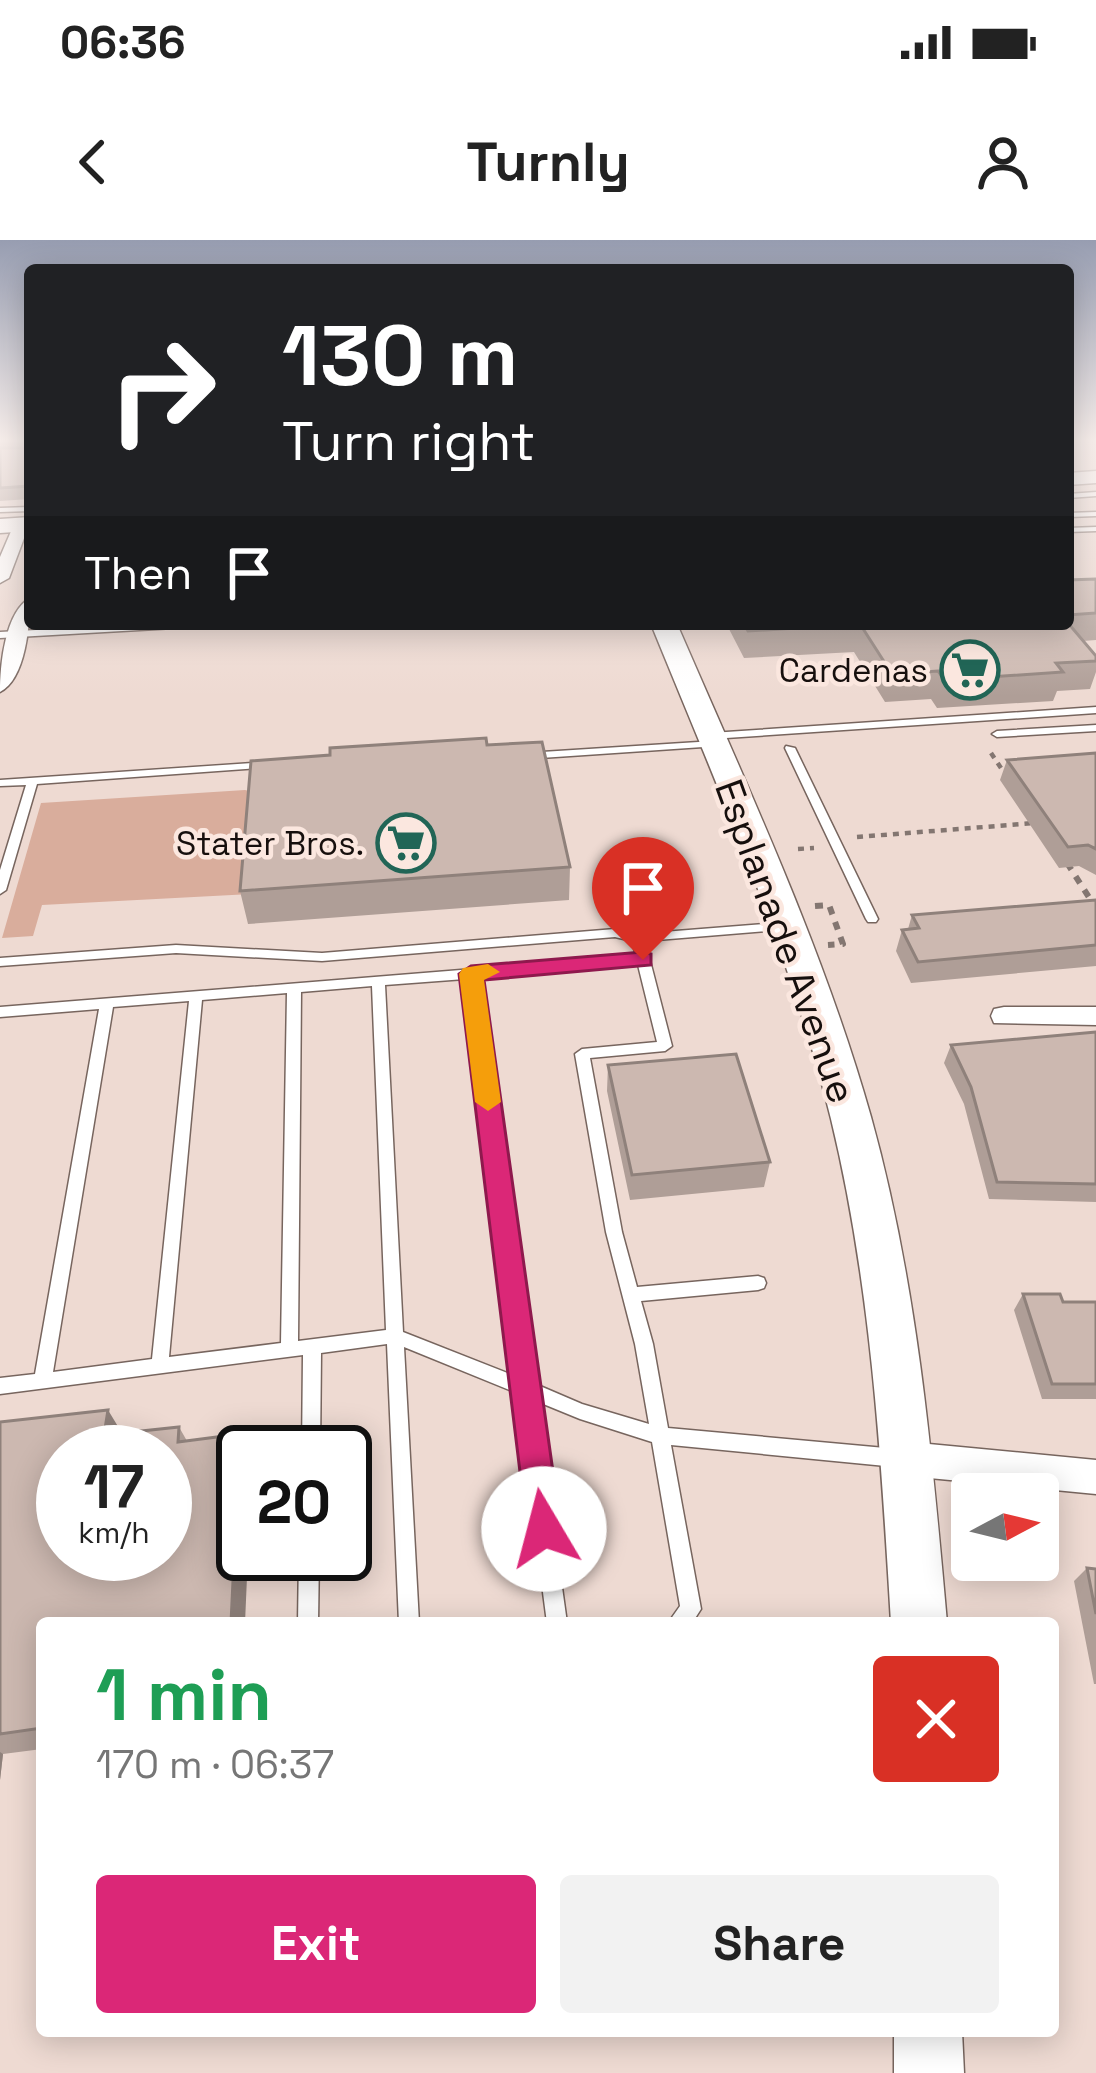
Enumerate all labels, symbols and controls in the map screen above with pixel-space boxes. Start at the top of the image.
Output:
text: 06:36 [60,14,186,71]
text: Turnly [466,128,630,197]
icon: back [60,129,126,195]
icon: person [970,129,1036,195]
text: 130 m [282,302,519,410]
icon: right [84,312,240,468]
text: Turn right [282,407,535,476]
icon: arrive [216,540,282,606]
text: Then [84,545,192,602]
supermarket icon: Cardenas [939,639,1001,701]
place label: Cardenas [779,650,928,692]
street label: Esplanade Avenue [704,773,867,1110]
supermarket icon: Stater Bros. [375,812,437,874]
place label: Stater Bros. [176,823,364,865]
pin [592,837,694,960]
icon: arrive [610,855,676,921]
speed limit sign: 20 [216,1425,372,1581]
text: 17 [84,1449,144,1526]
position arrow [481,1466,607,1592]
north arrow [951,1473,1059,1581]
map controls [951,1473,1059,1581]
text: km/h [78,1513,150,1552]
text: 1 min [96,1649,272,1741]
button: close [873,1656,999,1782]
text: 170 m · 06:37 [96,1740,334,1789]
button: Exit [96,1875,536,2013]
button: Share [560,1875,999,2013]

